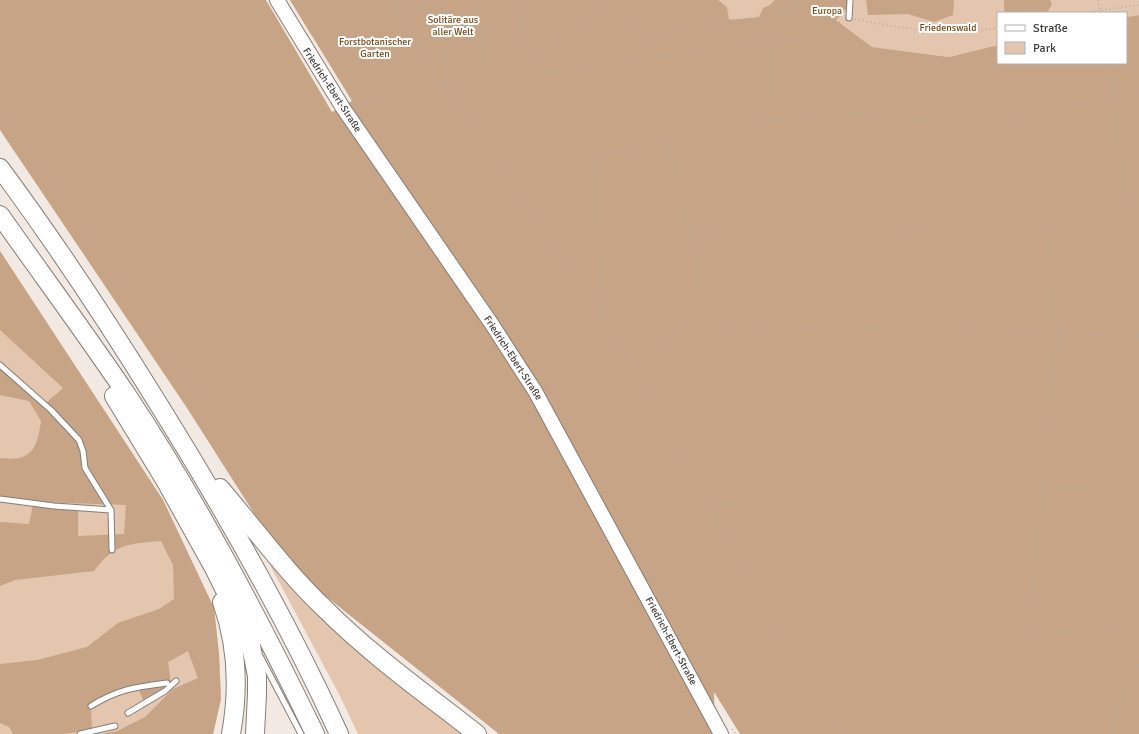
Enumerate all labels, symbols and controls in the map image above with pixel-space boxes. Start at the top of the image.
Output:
park label: Europa [812,5,842,17]
legend [997,12,1127,64]
park label: Solitäre aus aller Welt [428,14,479,38]
text: Straße [1033,21,1068,36]
park label: Friedenswald [919,22,977,34]
park label: Forstbotanischer Garten [339,36,411,60]
text: Park [1033,41,1056,56]
street label: Friedrich-Ebert-Straße [300,46,364,134]
street label: Friedrich-Ebert-Straße [481,314,545,402]
street label: Friedrich-Ebert-Straße [643,595,699,687]

